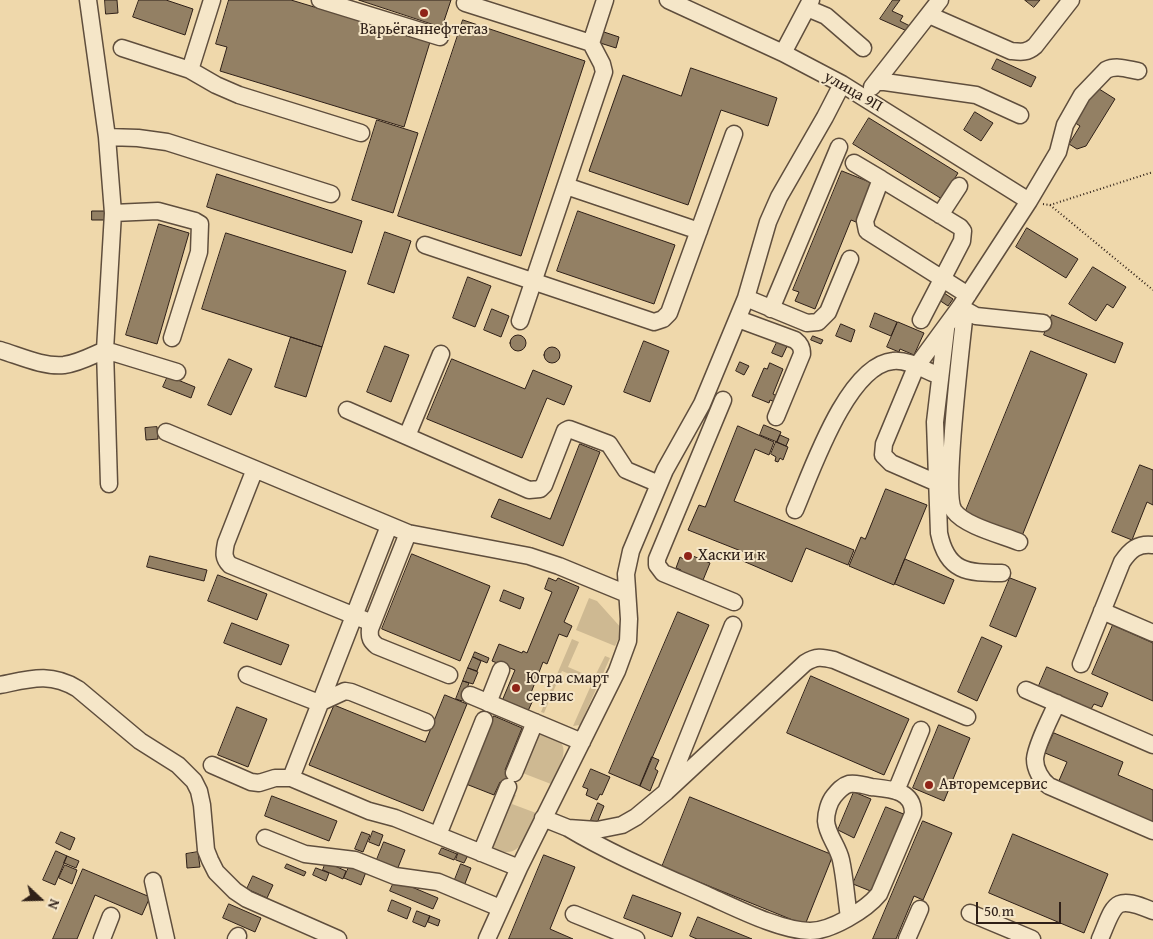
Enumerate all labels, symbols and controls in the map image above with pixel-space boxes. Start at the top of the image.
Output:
marker: Варьёганнефтегаз [418,7,430,19]
place label: Варьёганнефтегаз [360,20,488,40]
street label: улица 9П [820,68,886,116]
place label: Хаски и к [698,546,765,566]
marker: Хаски и к [682,550,694,562]
place label: Югра смарт сервис [526,669,609,707]
marker: Югра смарт сервис [510,682,522,694]
place label: Авторемсервис [939,775,1048,795]
marker: Авторемсервис [923,779,935,791]
north arrow [15,874,65,924]
scale bar [978,892,1063,924]
text: N [43,896,65,912]
text: 50 m [984,900,1014,921]

